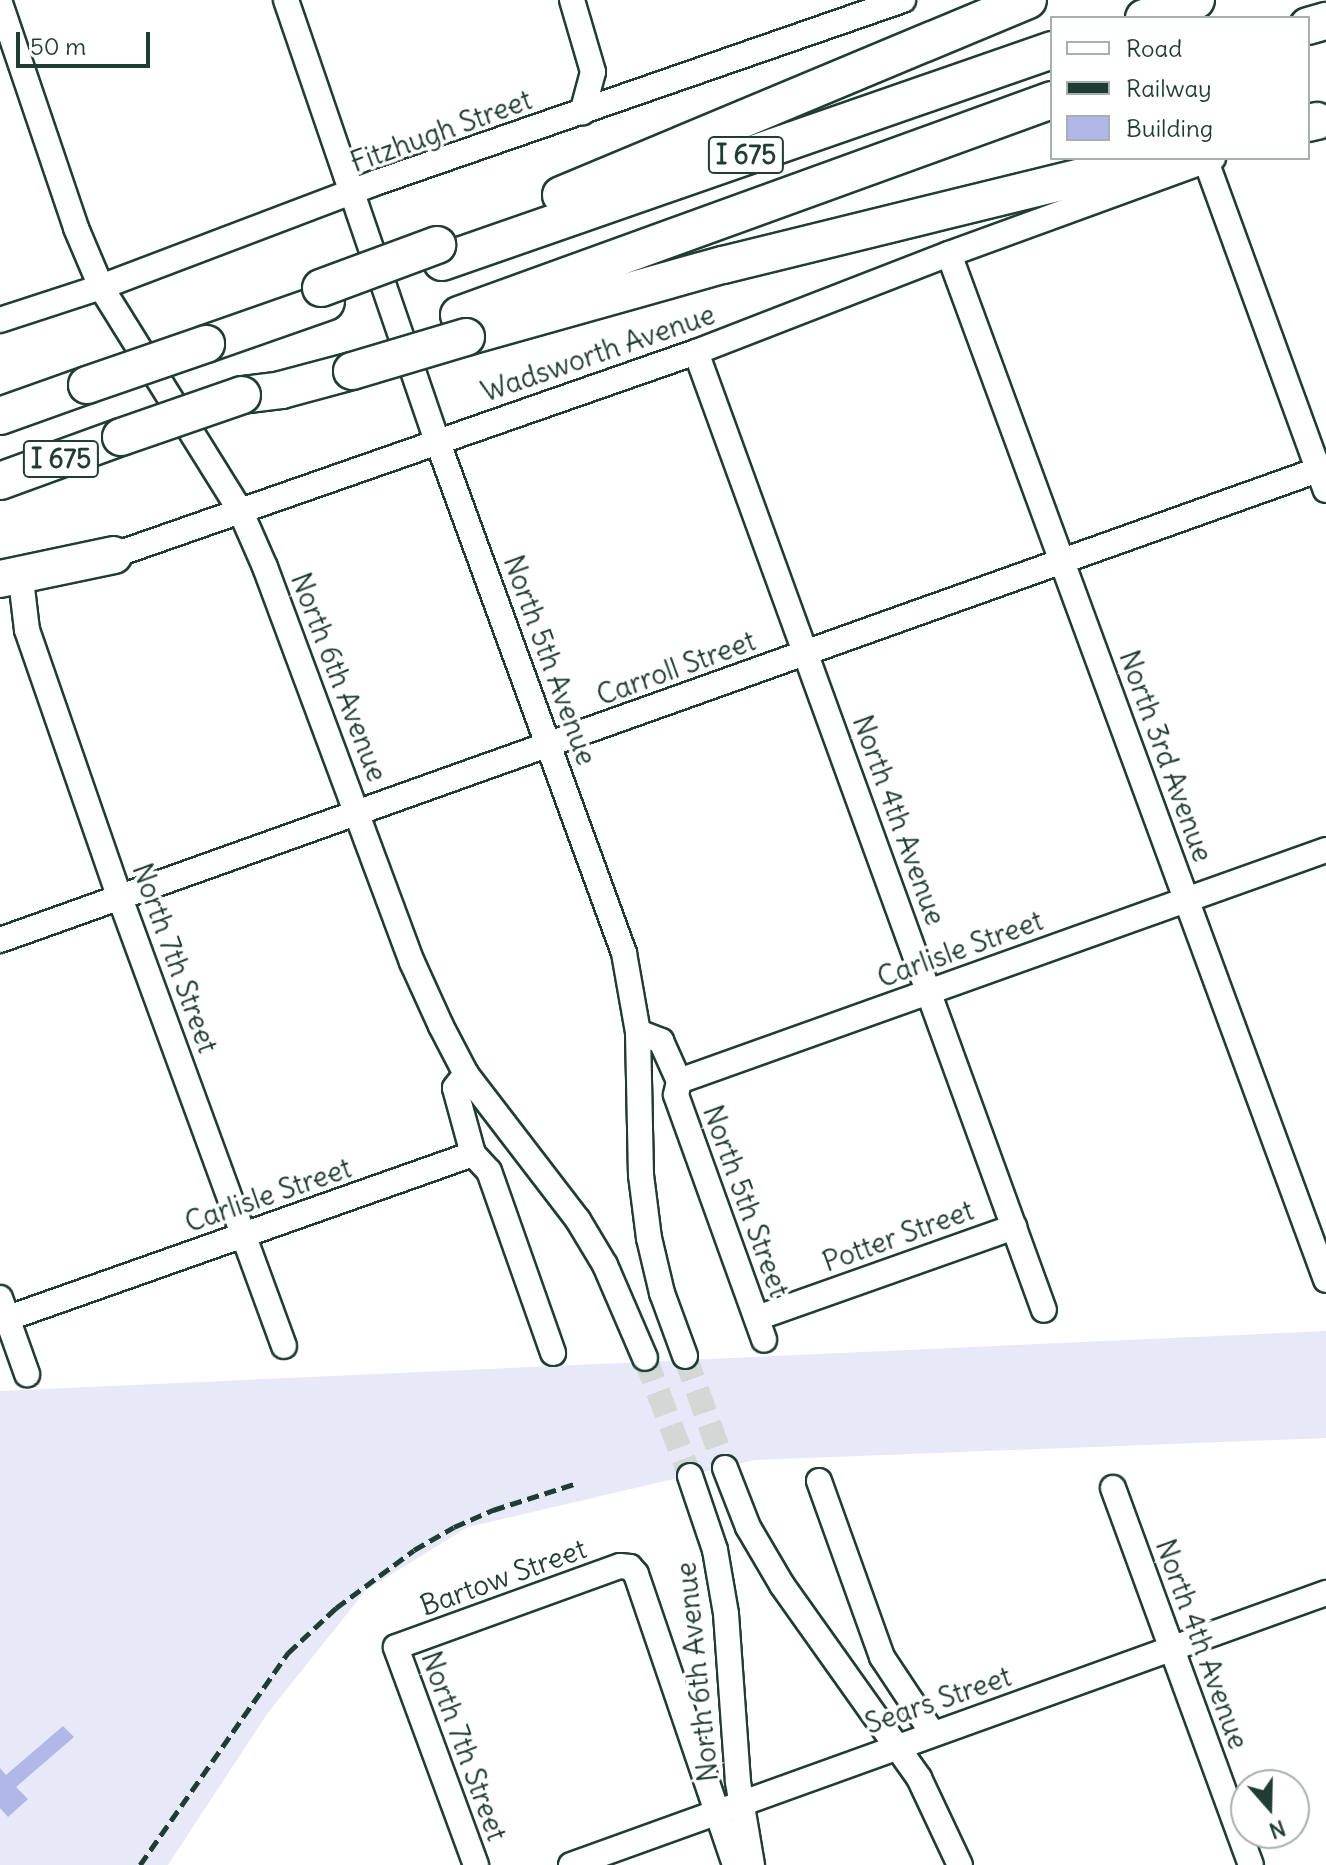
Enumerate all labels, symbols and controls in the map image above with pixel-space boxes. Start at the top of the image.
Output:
scale bar [20,16,154,66]
legend [1050,16,1310,160]
text: 50 m [30,31,86,61]
text: Road [1126,33,1182,63]
text: Railway [1126,73,1212,103]
street label: Fitzhugh Street [346,83,536,179]
text: Building [1126,113,1213,143]
road number: I 675 [706,133,786,177]
street label: Wadsworth Avenue [477,297,719,409]
road number: I 675 [21,437,101,481]
street label: North 5th Avenue [496,551,604,769]
street label: North 6th Avenue [284,568,394,786]
street label: Carroll Street [592,624,760,712]
street label: North 3rd Avenue [1112,646,1220,866]
street label: North 4th Avenue [845,711,953,929]
street label: North 7th Street [125,859,225,1057]
street label: Carlisle Street [873,904,1047,994]
street label: North 5th Street [696,1101,796,1301]
street label: Carlisle Street [180,1151,356,1239]
street label: Potter Street [818,1193,978,1279]
street label: Bartow Street [415,1531,591,1623]
street label: North 4th Avenue [1148,1535,1256,1753]
street label: North 6th Avenue [669,1560,725,1784]
street label: North 7th Street [414,1647,514,1845]
street label: Sears Street [861,1659,1015,1741]
north arrow [1230,1769,1310,1849]
text: N [1266,1814,1289,1845]

